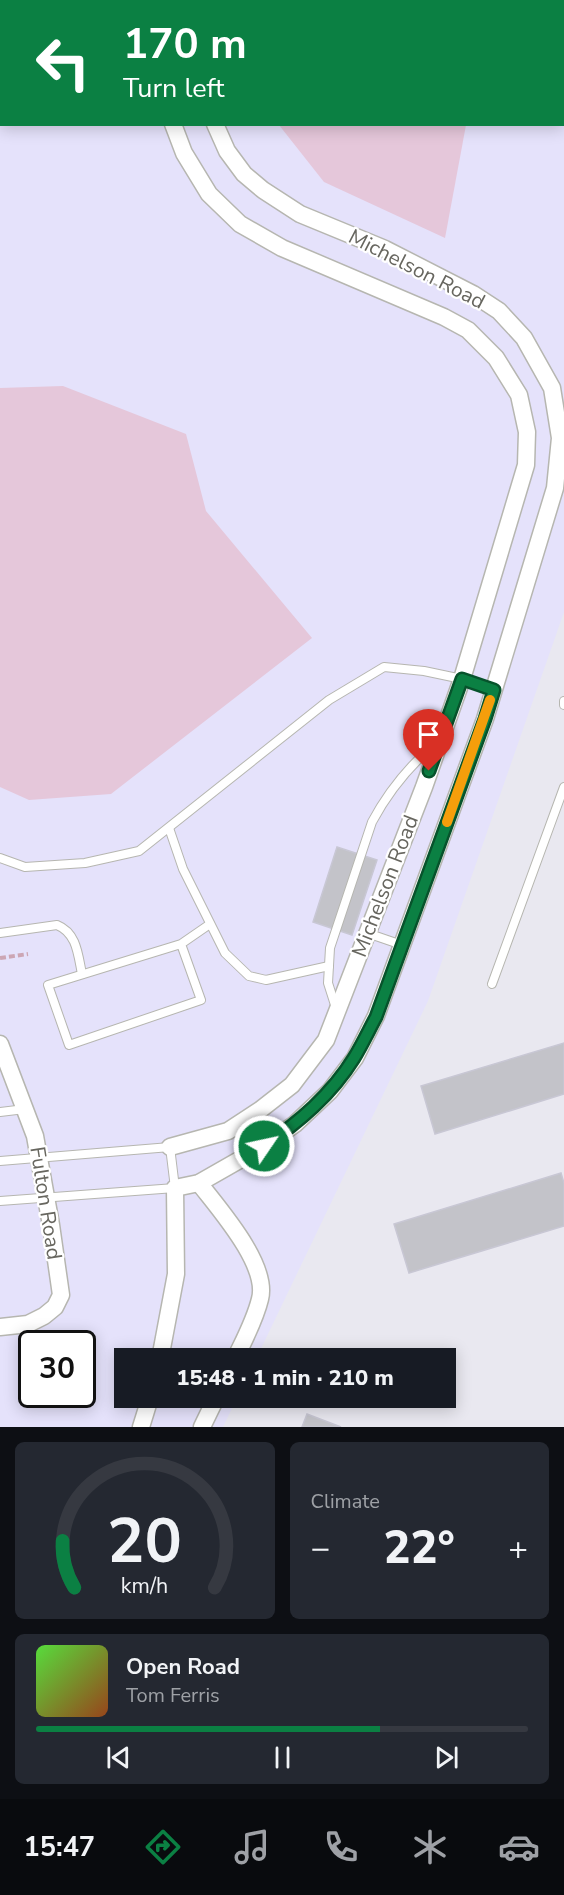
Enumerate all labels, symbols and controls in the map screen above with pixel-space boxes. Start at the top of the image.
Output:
text: 170 m [123,16,247,73]
icon: left [24,24,102,102]
text: Turn left [123,70,224,107]
street label: Michelson Road [344,223,490,315]
pin [403,709,454,771]
icon: arrive [412,718,445,751]
street label: Michelson Road [345,811,425,961]
position arrow [232,1114,296,1178]
street label: Fulton Road [23,1144,69,1262]
speed limit sign: 30 [18,1330,96,1408]
text: 15:48 · 1 min · 210 m [176,1363,394,1393]
text: Climate [311,1488,380,1515]
text: 20 [107,1499,182,1584]
text: 22° [384,1518,455,1579]
text: − [311,1526,330,1571]
text: + [508,1526,528,1571]
text: km/h [121,1571,168,1601]
text: Open Road [126,1652,240,1682]
text: Tom Ferris [126,1682,220,1709]
icon: previous [102,1741,135,1774]
icon: pause [266,1741,299,1774]
icon: next [430,1741,463,1774]
icon: directions [142,1826,184,1868]
icon: music [231,1826,273,1868]
icon: phone [320,1826,362,1868]
icon: climate [409,1826,451,1868]
icon: car [498,1826,540,1868]
text: 15:47 [24,1829,95,1866]

